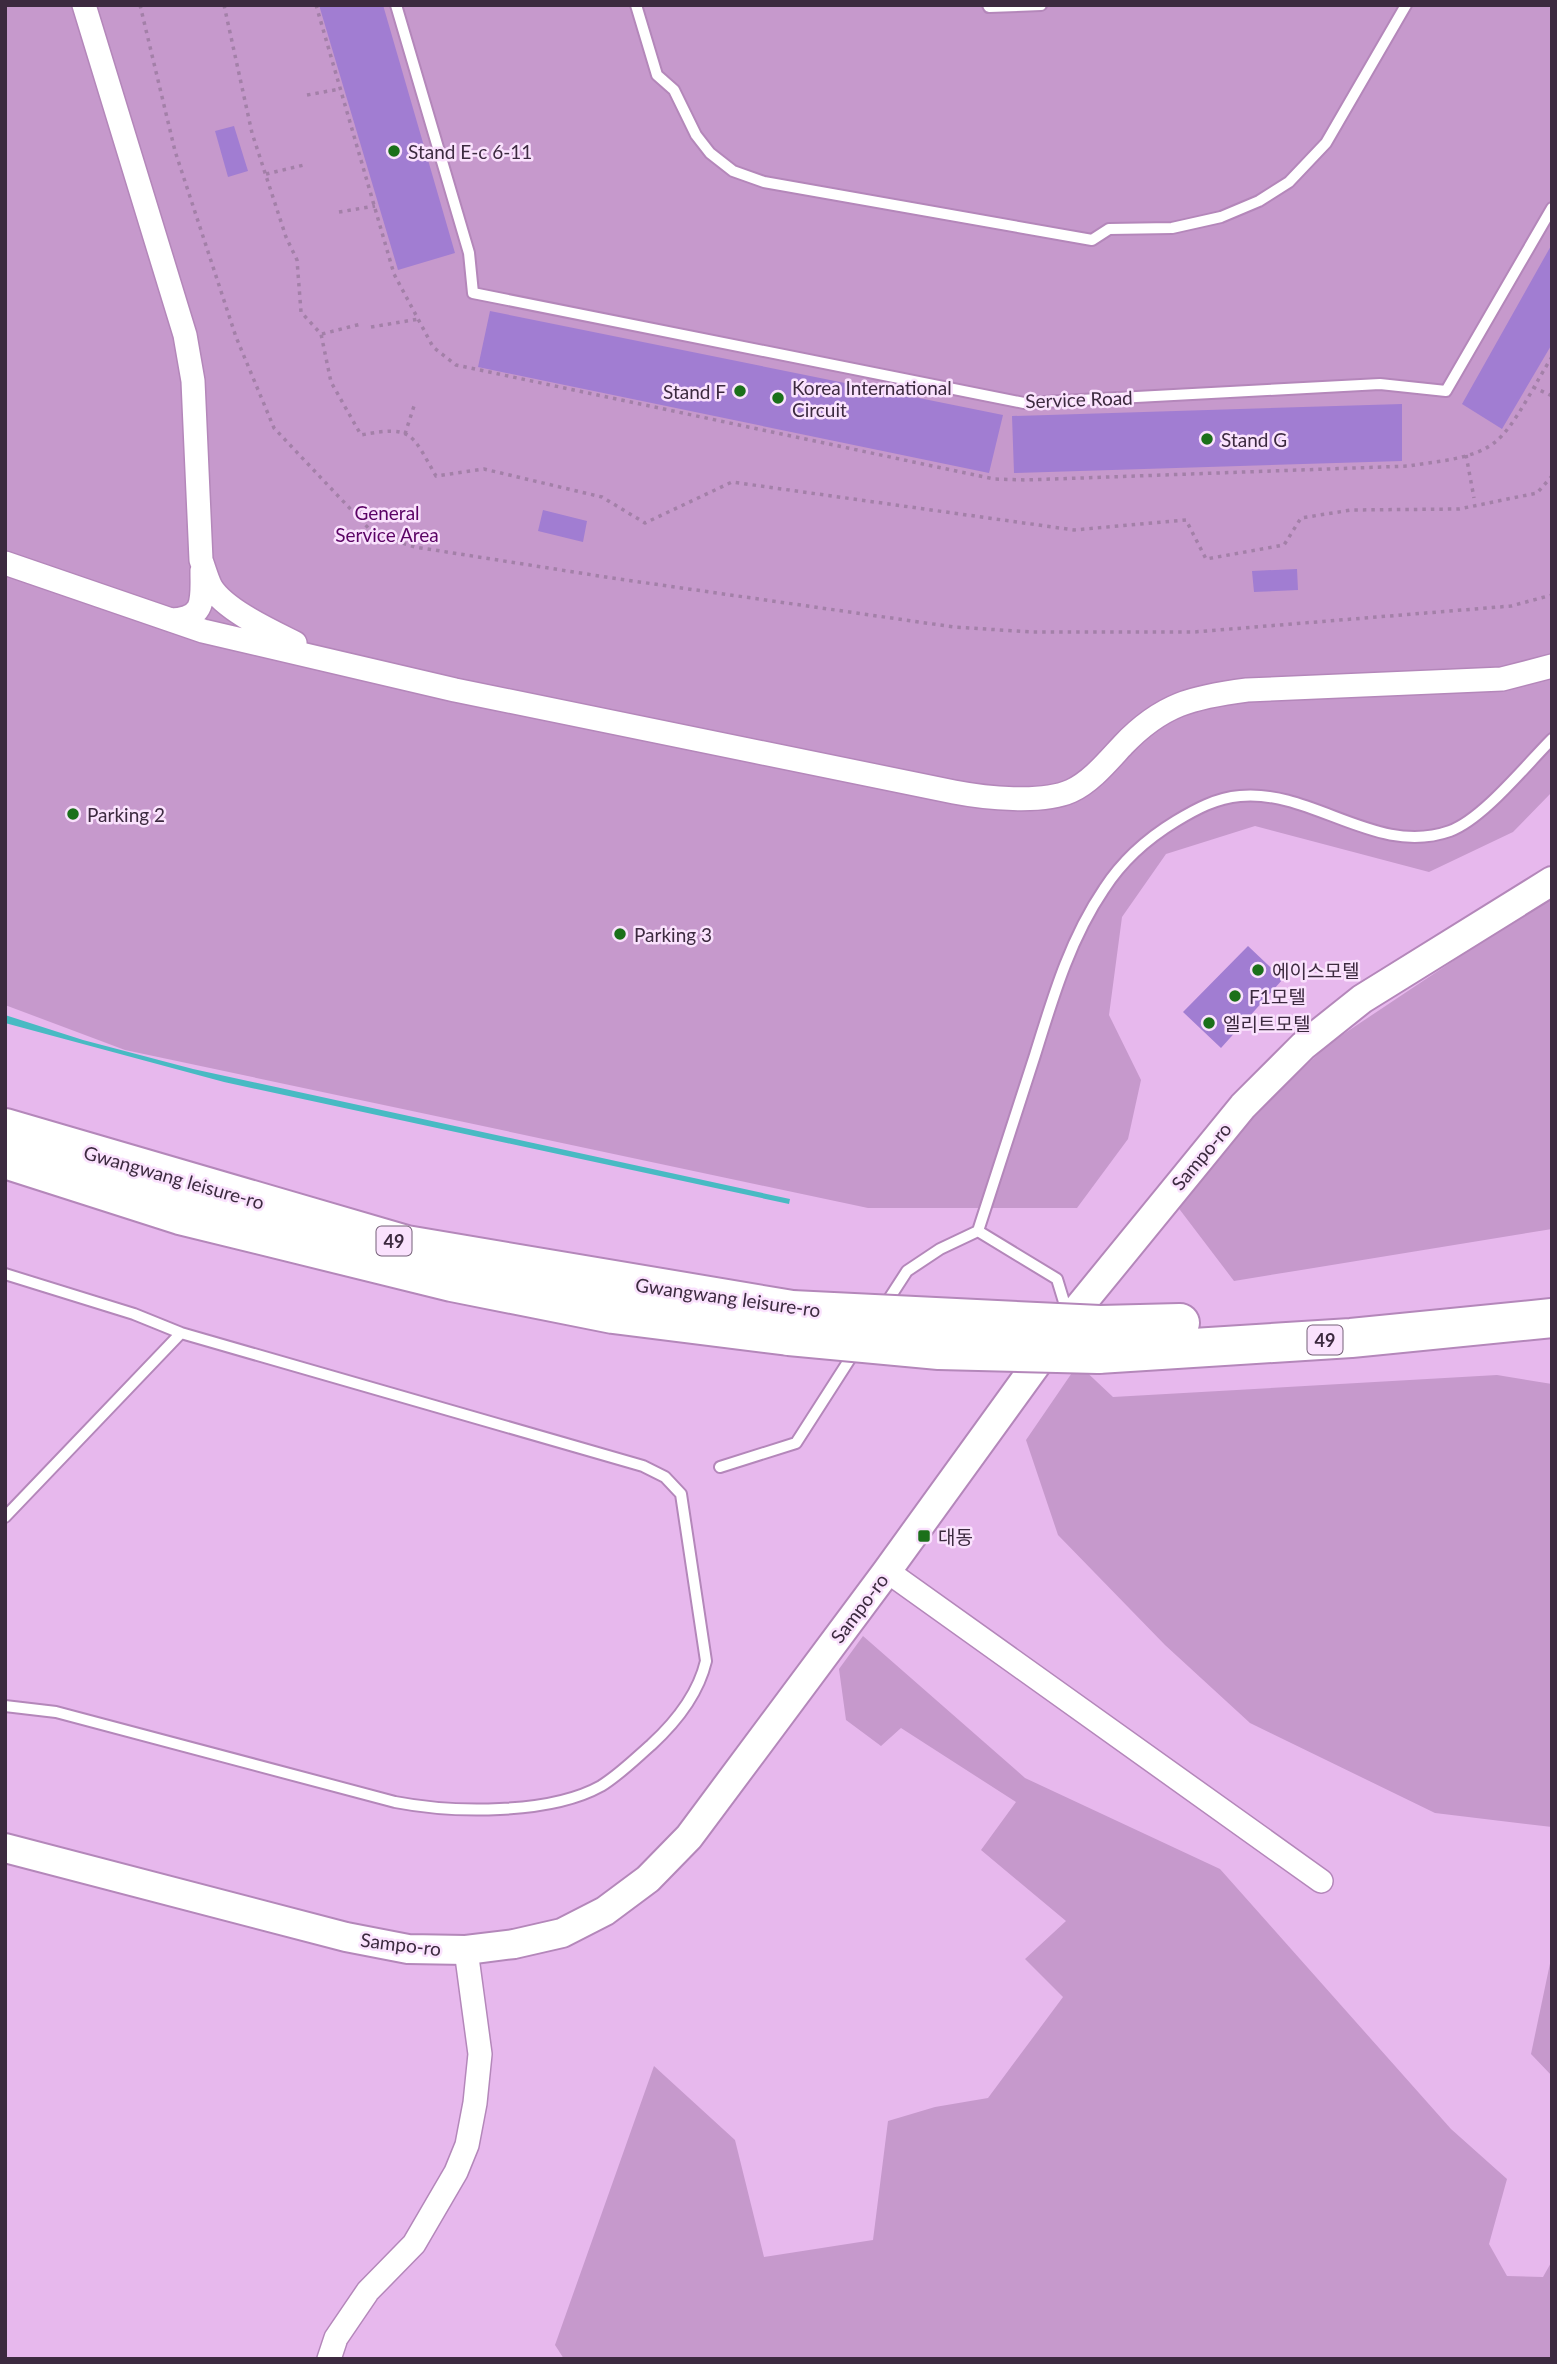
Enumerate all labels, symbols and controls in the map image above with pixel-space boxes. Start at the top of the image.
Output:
place label: Stand E-c 6-11 [408,140,532,163]
marker: Stand E-c 6-11 [386,143,402,159]
place label: Korea International Circuit [792,376,952,421]
place label: Stand F [663,380,726,403]
marker: Stand F [732,383,748,399]
street label: Service Road [1025,386,1133,412]
marker: Korea International Circuit [770,390,786,406]
place label: Stand G [1221,428,1287,451]
marker: Stand G [1199,431,1215,447]
park label: General Service Area [335,501,439,546]
place label: Parking 2 [87,803,165,826]
marker: Parking 2 [65,806,81,822]
place label: Parking 3 [634,923,712,946]
marker: Parking 3 [612,926,628,942]
place label: 에이스모텔 [1272,959,1359,982]
marker: 에이스모텔 [1250,962,1266,978]
place label: F1모텔 [1249,985,1306,1008]
marker: F1모텔 [1227,988,1243,1004]
place label: 엘리트모텔 [1223,1012,1310,1035]
marker: 엘리트모텔 [1201,1015,1217,1031]
street label: Sampo-ro [1166,1118,1236,1194]
street label: Gwangwang leisure-ro [81,1140,267,1214]
road number: 49 [376,1226,412,1256]
street label: Gwangwang leisure-ro [634,1273,822,1321]
road number: 49 [1308,1325,1342,1354]
place label: 대동 [938,1525,973,1548]
marker: 대동 [916,1528,932,1544]
street label: Sampo-ro [825,1569,893,1647]
street label: Sampo-ro [359,1928,443,1960]

